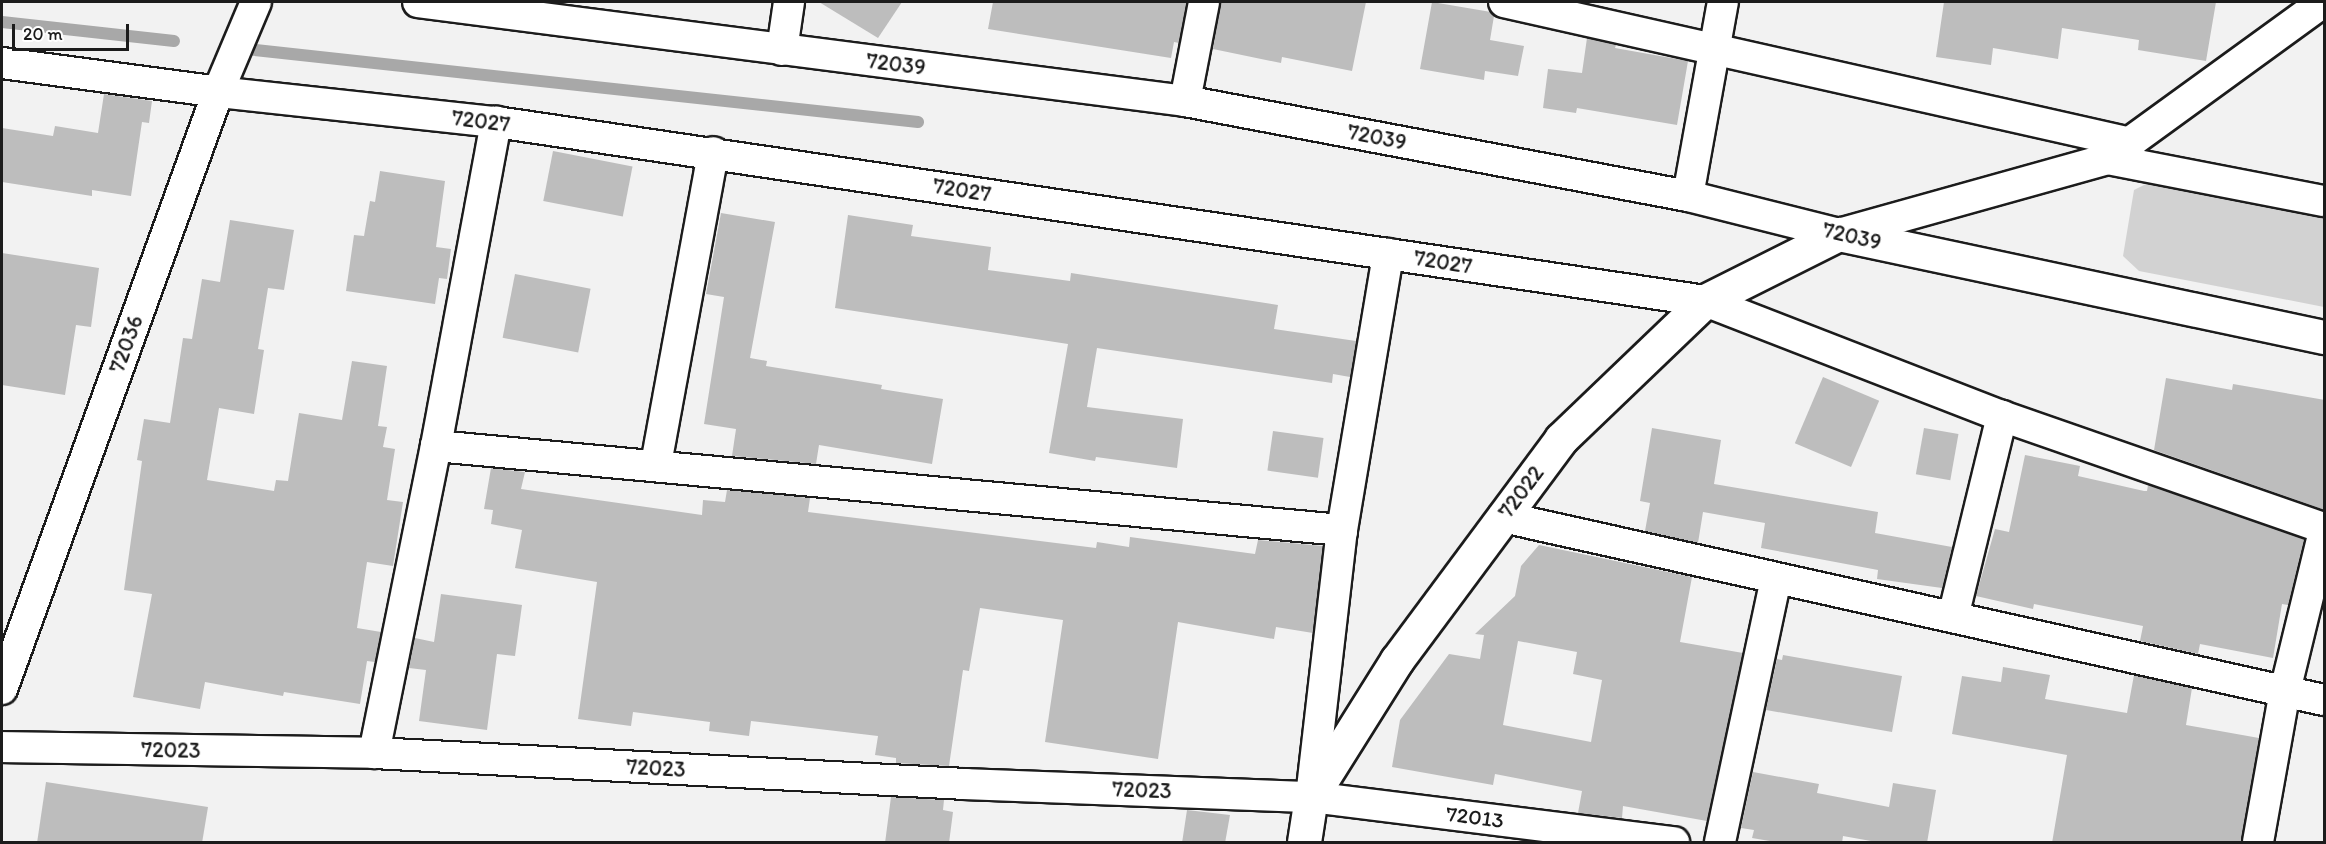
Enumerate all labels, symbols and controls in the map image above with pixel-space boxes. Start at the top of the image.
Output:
scale bar [15,12,132,50]
text: 20 m [23,23,63,45]
street label: 72039 [865,47,927,81]
street label: 72027 [450,104,512,138]
street label: 72039 [1345,118,1409,156]
street label: 72027 [931,172,993,208]
street label: 72039 [1820,216,1884,256]
street label: 72027 [1412,244,1474,280]
street label: 72036 [103,311,149,377]
street label: 72022 [1493,460,1549,524]
street label: 72023 [141,736,201,764]
street label: 72023 [626,753,686,783]
street label: 72023 [1112,776,1172,804]
street label: 72013 [1444,800,1506,834]

